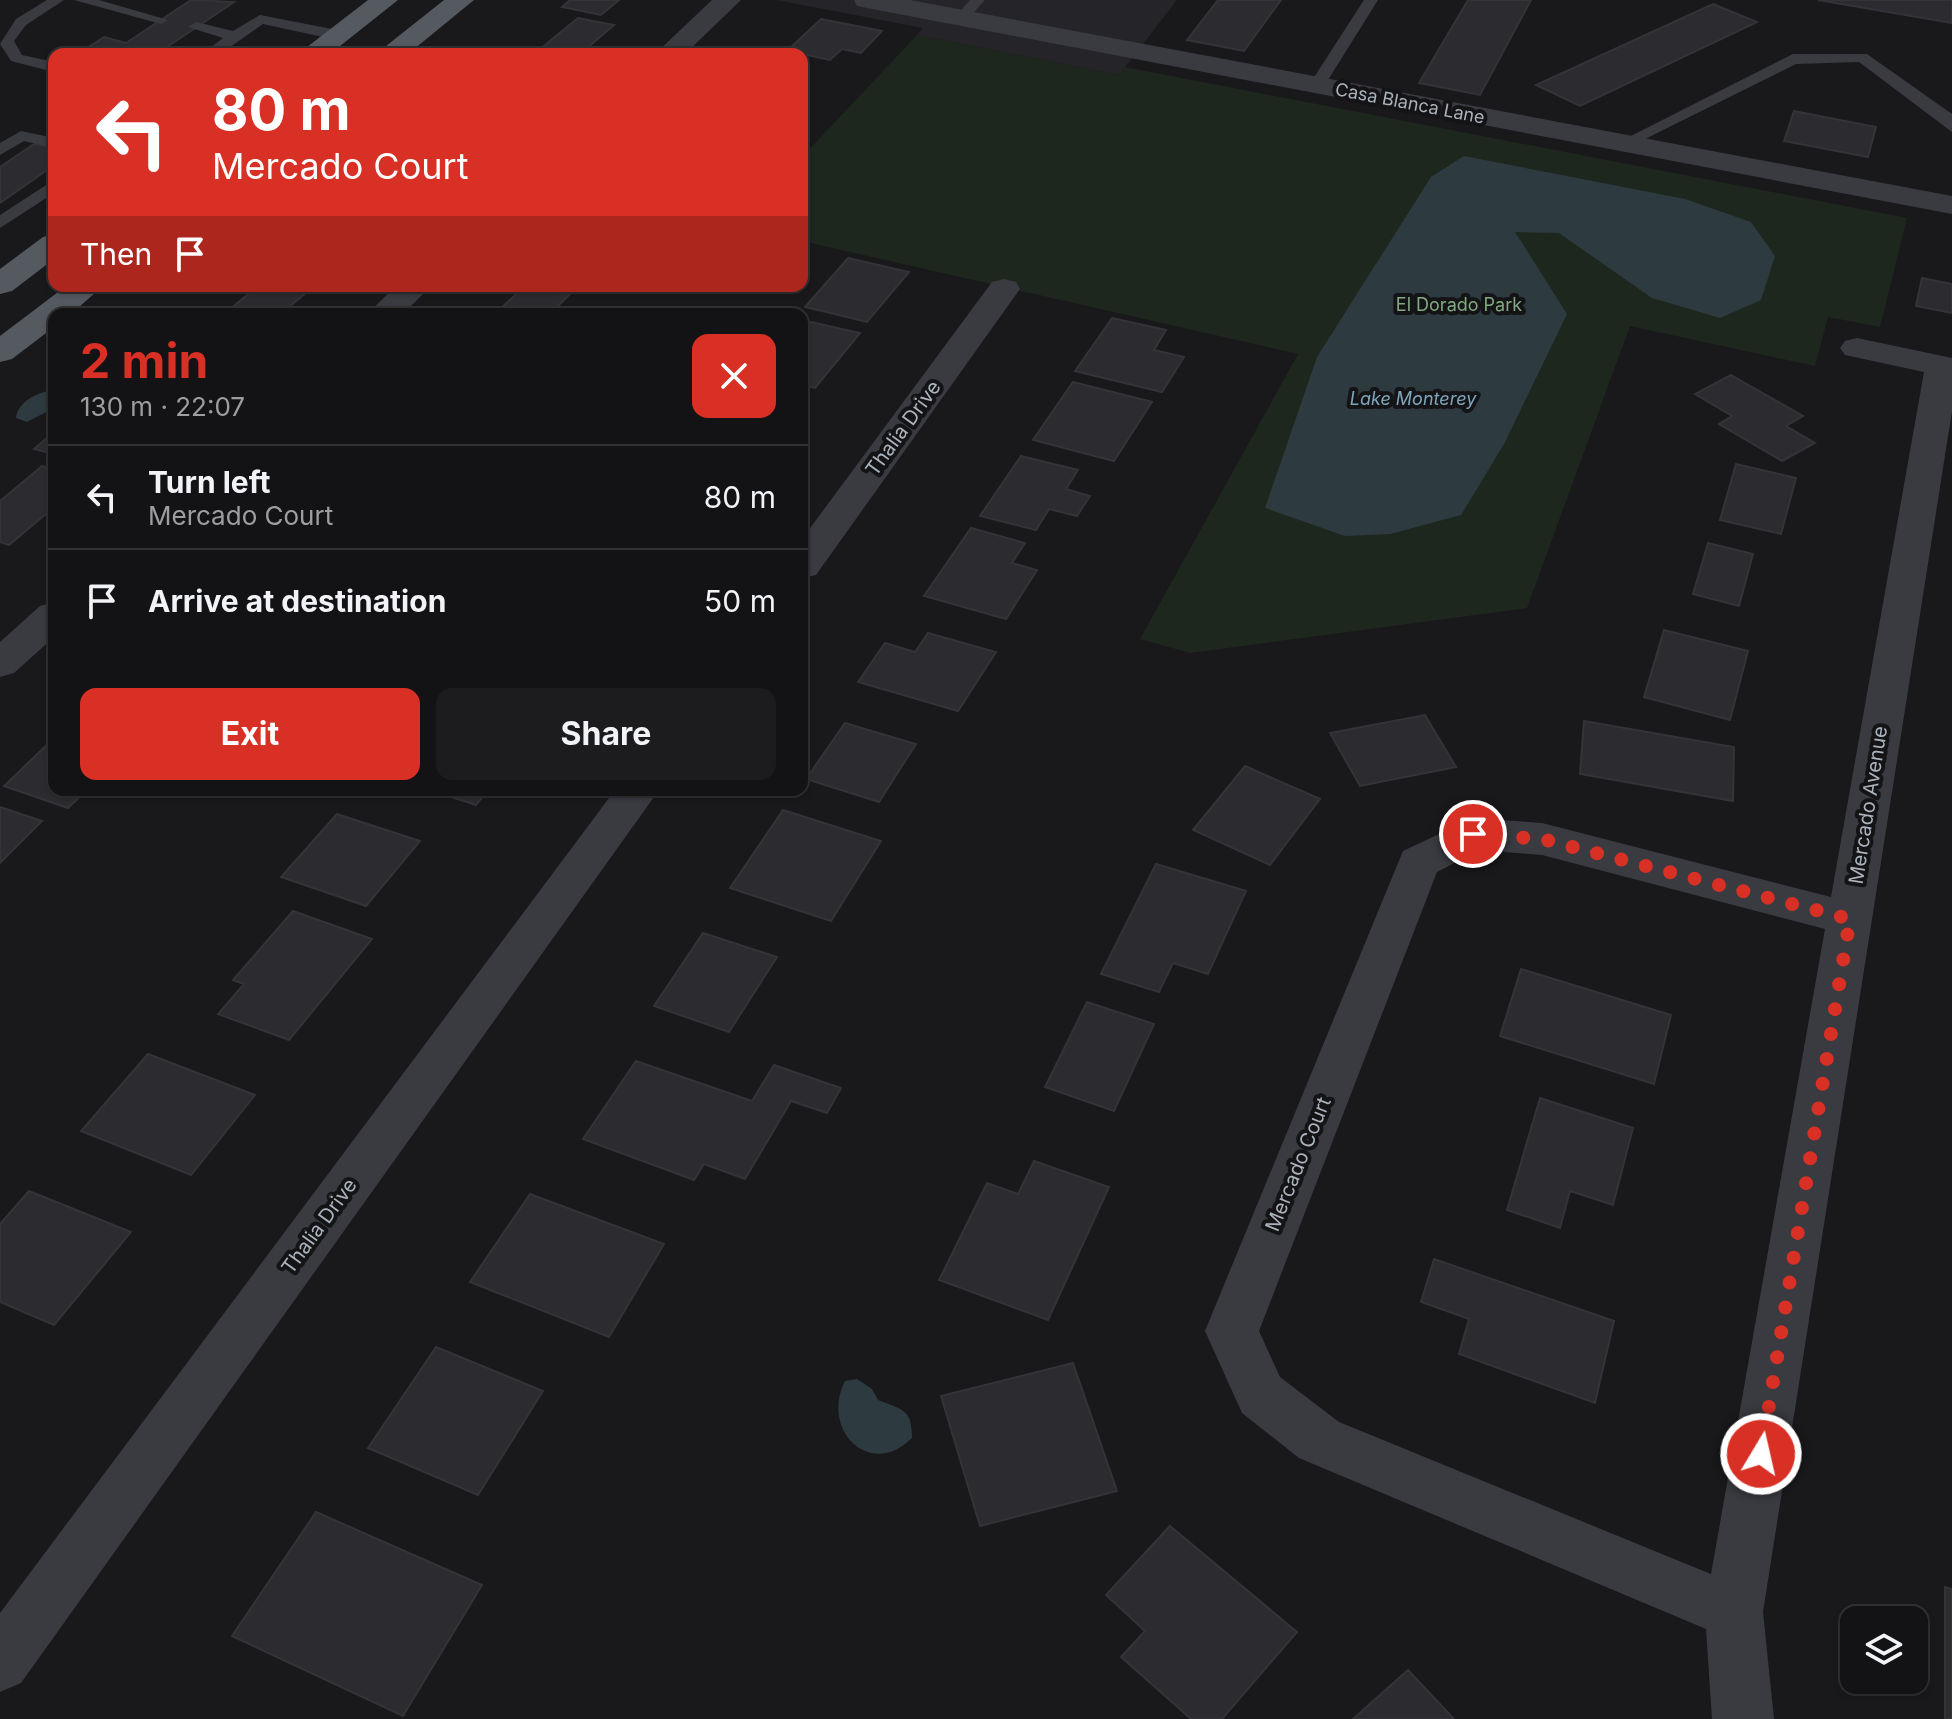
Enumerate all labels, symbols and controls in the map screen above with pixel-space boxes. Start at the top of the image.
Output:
text: 80 m [212,76,351,144]
street label: Casa Blanca Lane [1333,78,1487,128]
icon: left [80,80,184,184]
text: Mercado Court [212,144,468,188]
icon: arrive [168,232,212,276]
text: Then [80,236,152,272]
park label: El Dorado Park [1396,294,1522,315]
text: 2 min [80,331,208,390]
button: close [692,334,776,418]
street label: Thalia Drive [860,376,946,480]
water label: Lake Monterey [1350,388,1477,409]
text: 130 m · 22:07 [80,391,245,422]
text: Turn left [148,464,270,500]
icon: left [80,475,124,519]
text: 80 m [704,479,776,515]
text: Mercado Court [148,500,333,531]
icon: arrive [80,579,124,623]
text: Arrive at destination [148,583,446,619]
text: 50 m [704,583,776,619]
button: Exit [80,688,420,780]
button: Share [436,688,776,780]
street label: Mercado Avenue [1844,724,1892,886]
pin [1439,800,1507,868]
icon: arrive [1451,812,1495,856]
street label: Mercado Court [1260,1093,1336,1235]
street label: Thalia Drive [276,1174,362,1278]
position arrow [1719,1412,1803,1496]
map controls [1840,1606,1928,1694]
button: layers [1840,1606,1928,1694]

